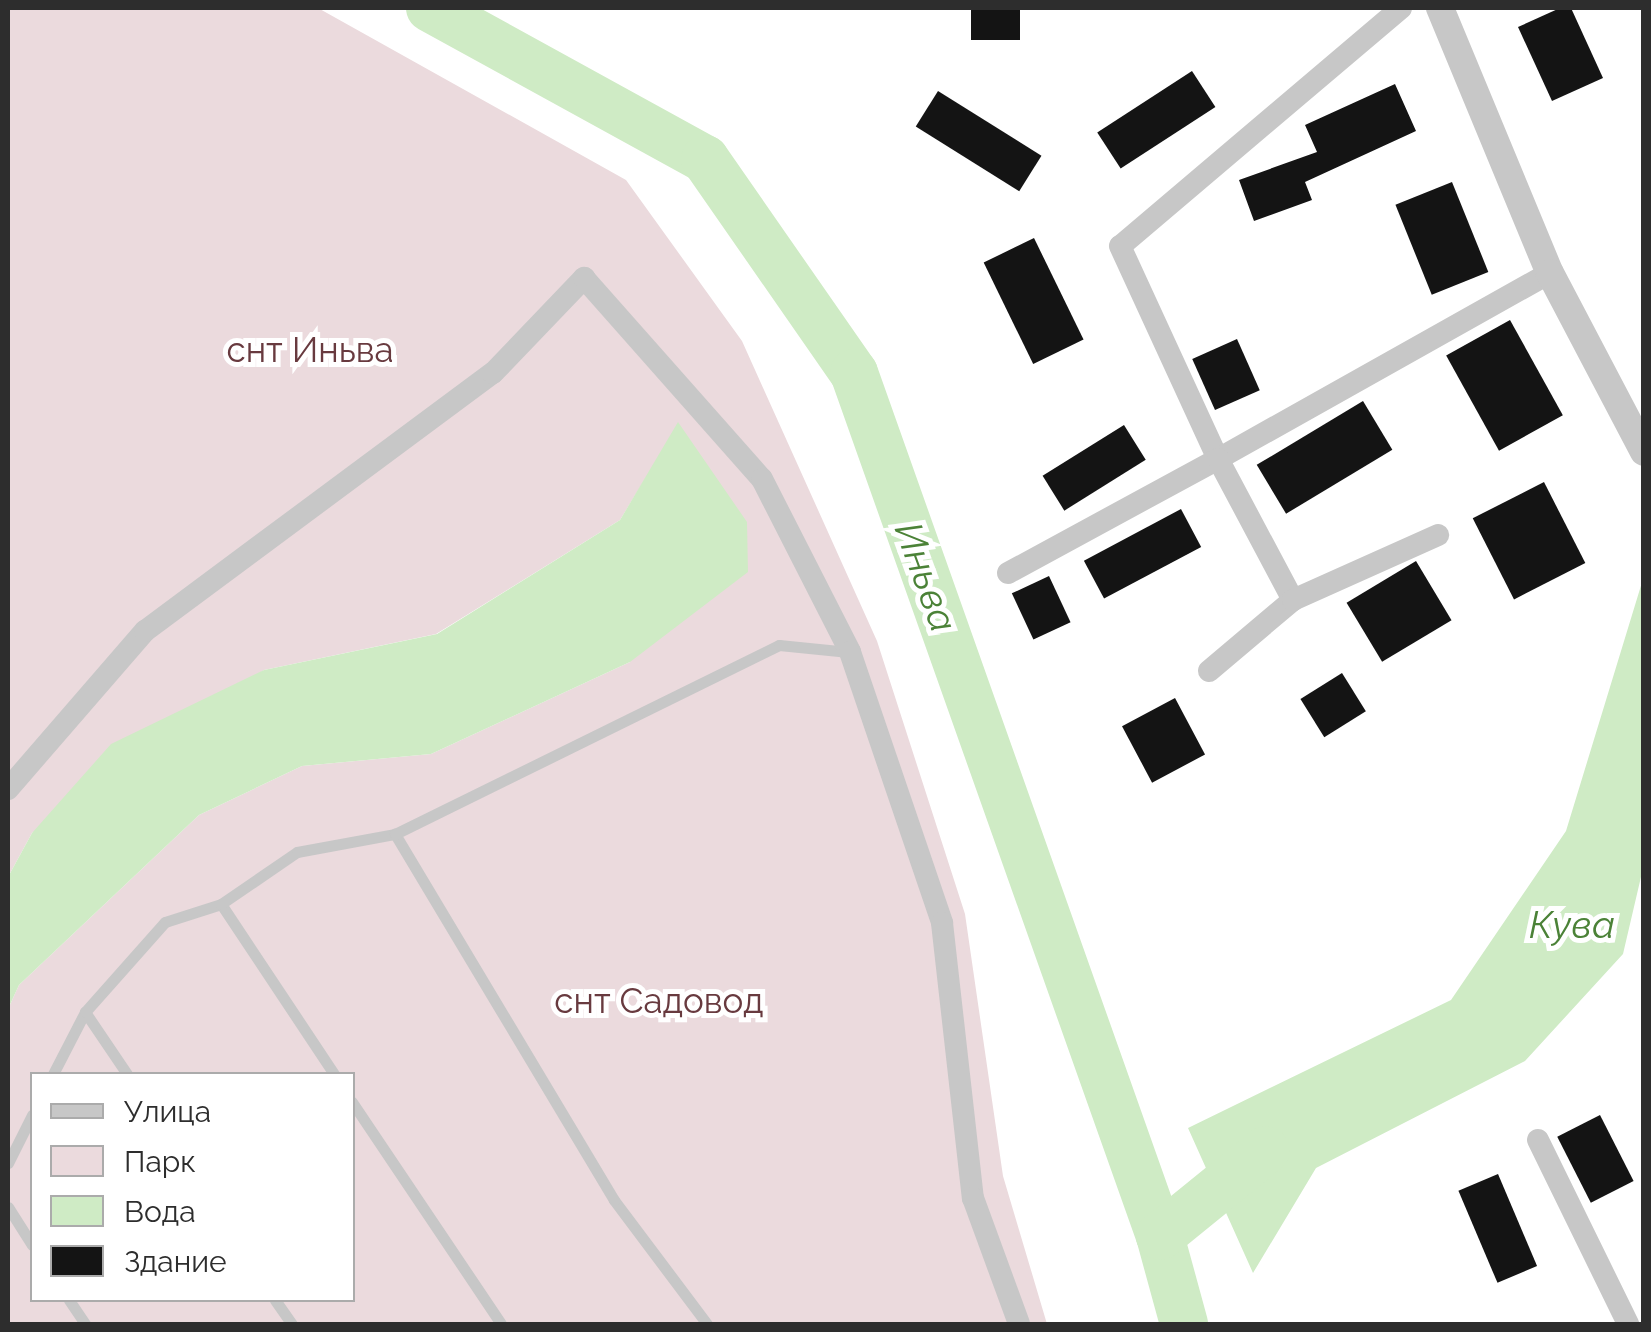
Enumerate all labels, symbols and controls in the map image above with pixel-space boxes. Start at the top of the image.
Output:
park label: снт Иньва [226,329,394,371]
water label: Иньва [885,516,967,638]
water label: Кува [1529,902,1615,948]
park label: снт Садовод [554,980,764,1022]
legend [30,1072,355,1302]
text: Улица [124,1094,211,1129]
text: Парк [124,1144,196,1179]
text: Вода [124,1194,196,1229]
text: Здание [124,1244,227,1279]

